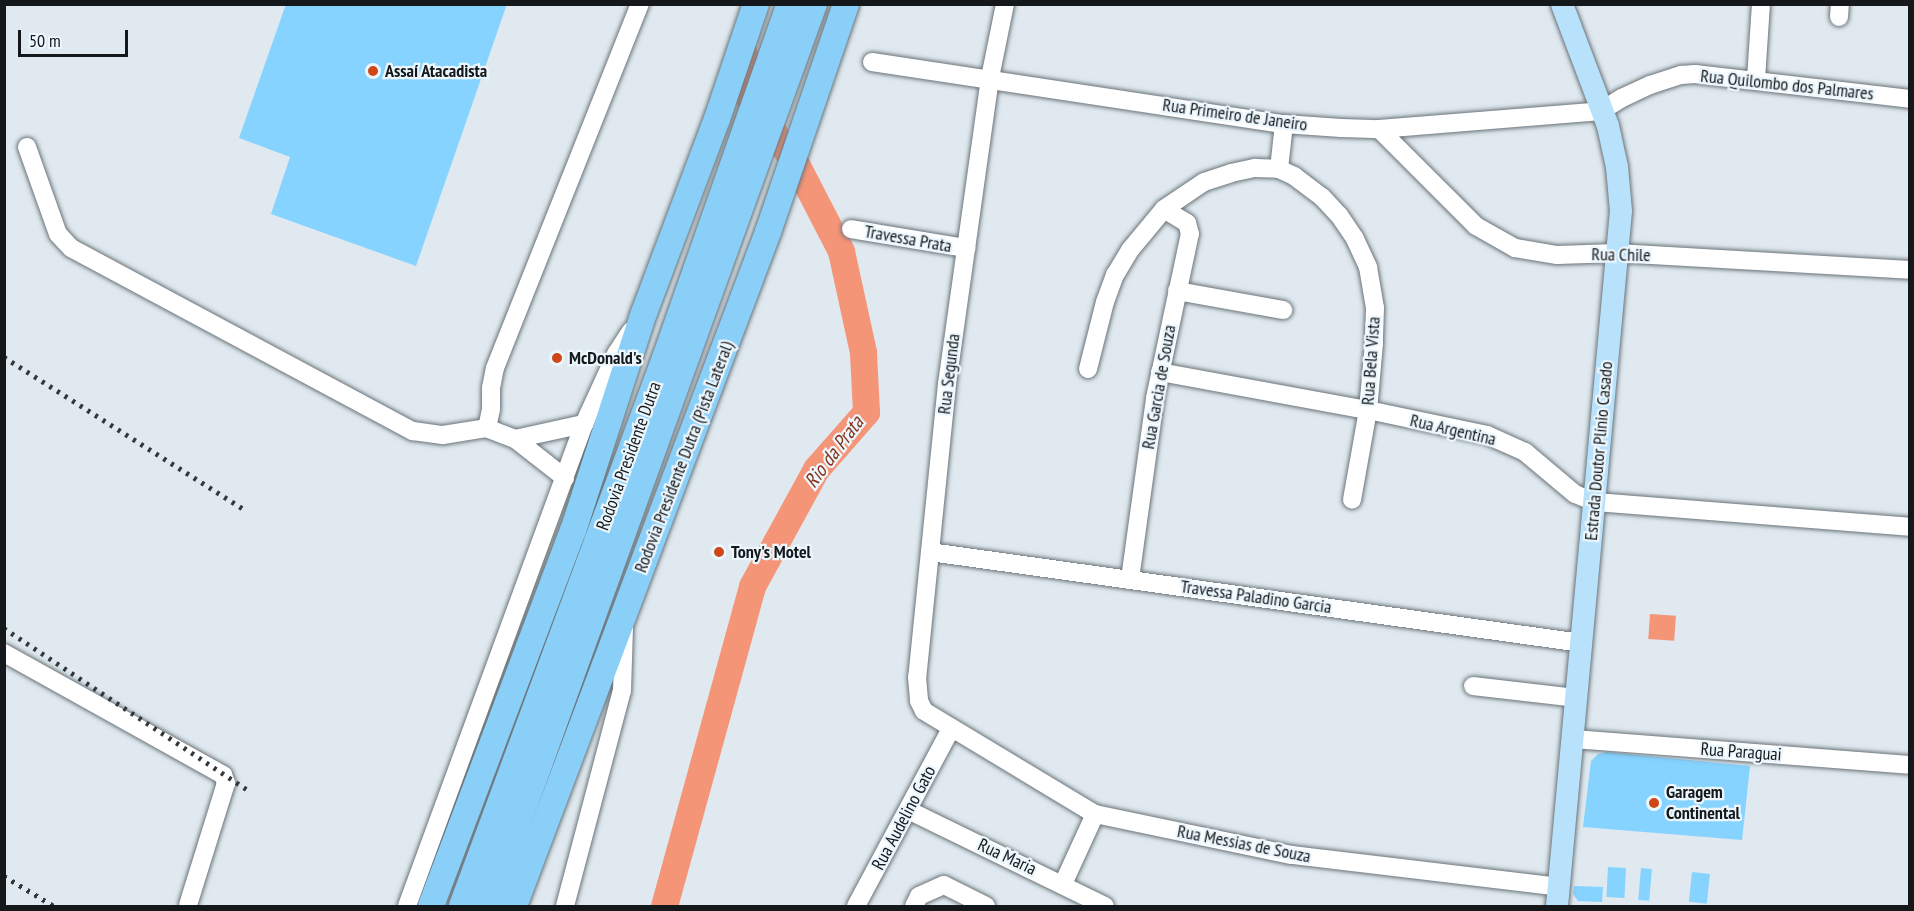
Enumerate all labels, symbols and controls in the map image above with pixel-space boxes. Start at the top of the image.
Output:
scale bar [21,18,130,56]
text: 50 m [29,29,61,52]
place label: Assaí Atacadista [385,60,488,82]
marker: Assaí Atacadista [366,64,380,78]
street label: Rua Quilombo dos Palmares [1699,65,1875,105]
street label: Rua Primeiro de Janeiro [1161,94,1309,136]
street label: Travessa Prata [863,221,953,257]
street label: Rua Chile [1591,244,1651,266]
street label: Rua Bela Vista [1357,316,1385,406]
street label: Rua Garcia de Souza [1137,323,1181,451]
street label: Rua Segunda [933,333,965,415]
street label: Rodovia Presidente Dutra (Pista Lateral) [630,338,738,576]
place label: McDonald's [569,347,642,369]
marker: McDonald's [550,351,564,365]
street label: Estrada Doutor Plínio Casado [1580,361,1618,541]
street label: Rodovia Presidente Dutra [592,379,666,533]
street label: Rua Argentina [1408,410,1498,450]
water label: Rio da Prata [799,412,869,492]
place label: Tony's Motel [731,541,811,563]
marker: Tony's Motel [712,545,726,559]
street label: Travessa Paladino Garcia [1179,576,1333,618]
street label: Rua Paraguai [1700,738,1782,766]
street label: Rua Audelino Gato [867,762,941,874]
place label: Garagem Continental [1666,782,1740,824]
marker: Garagem Continental [1647,796,1661,810]
street label: Rua Messias de Souza [1175,820,1313,868]
street label: Rua Maria [974,834,1040,880]

